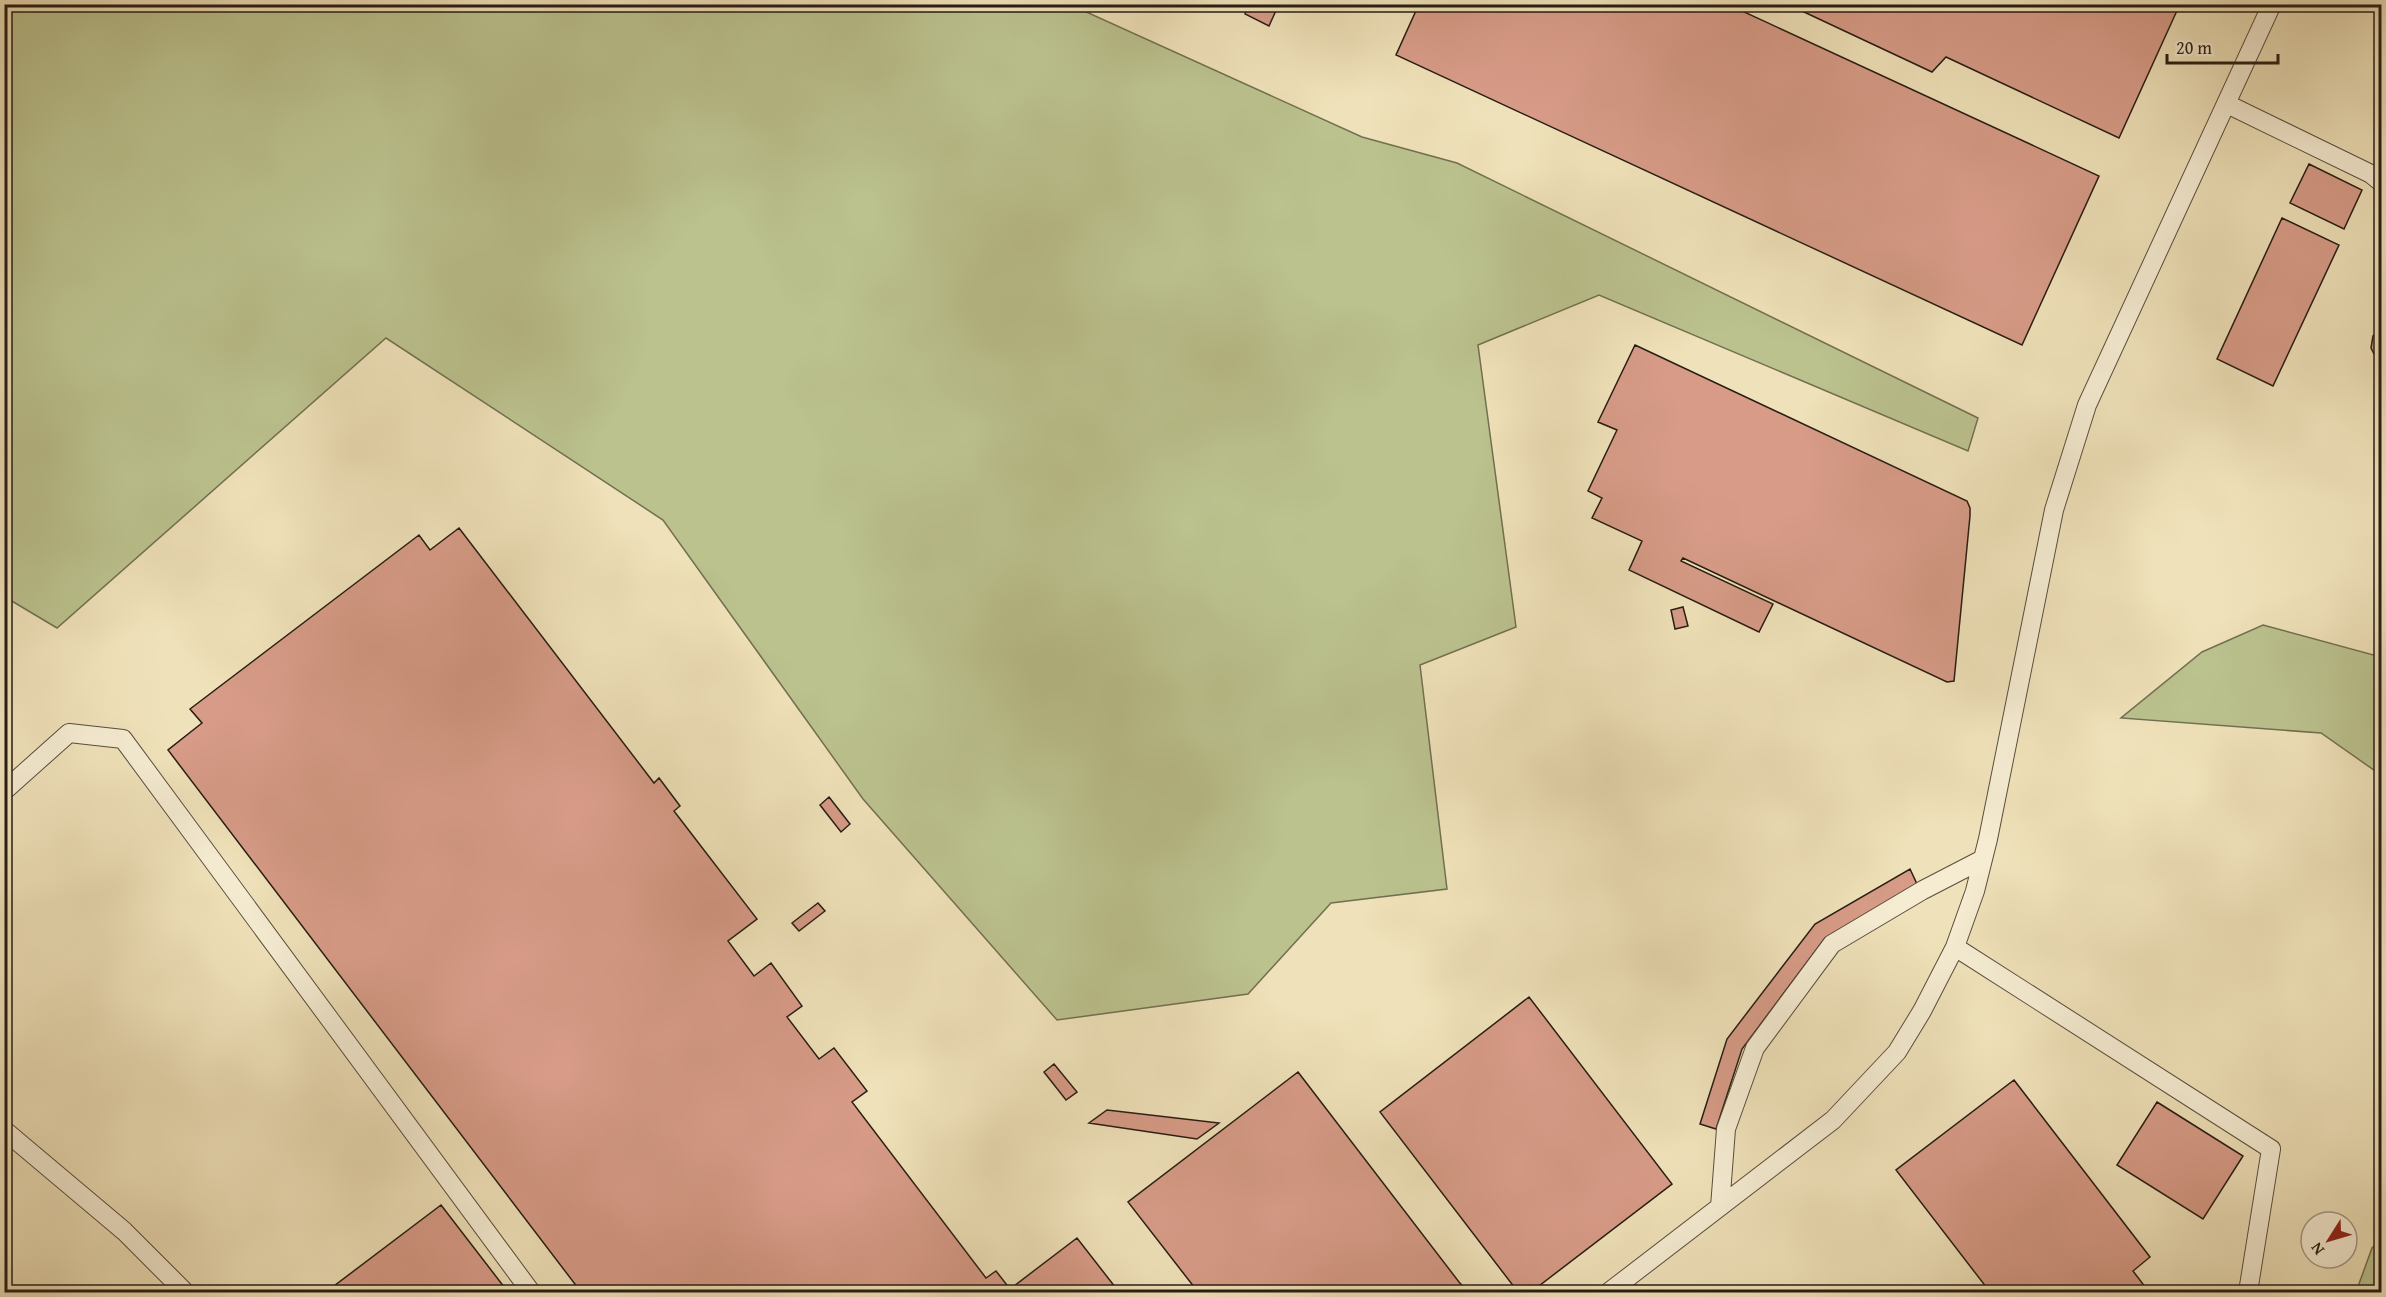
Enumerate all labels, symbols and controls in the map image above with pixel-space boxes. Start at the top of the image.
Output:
scale bar [2167,27,2278,65]
text: 20 m [2176,34,2212,61]
north arrow [2299,1210,2359,1270]
text: N [2304,1237,2330,1261]

